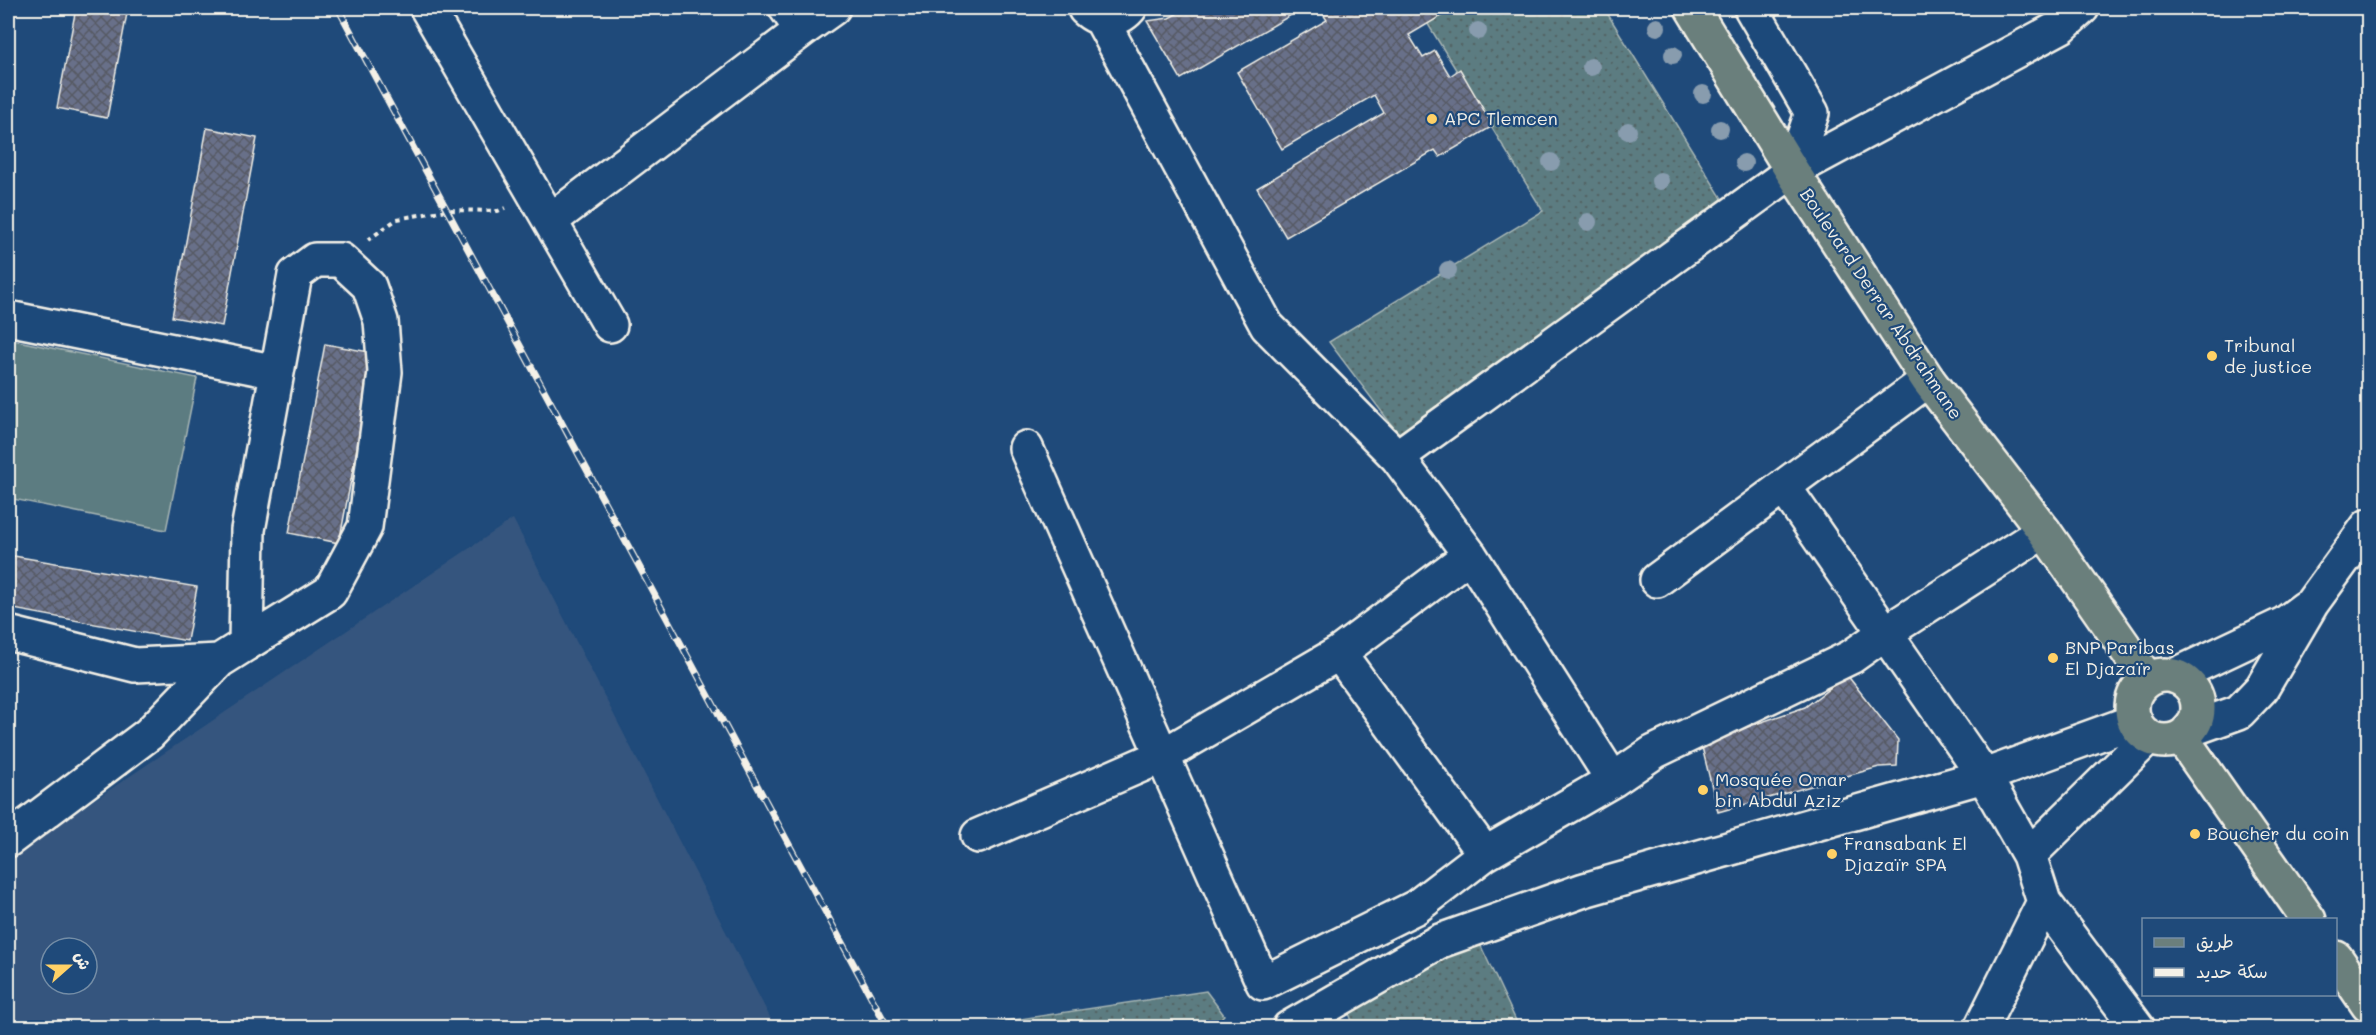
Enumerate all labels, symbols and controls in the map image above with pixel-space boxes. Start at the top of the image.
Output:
place label: APC Tlemcen [1444,106,1558,130]
marker: APC Tlemcen [1425,112,1439,126]
street label: Boulevard Derrar Abdrahmane [1795,183,1968,424]
place label: Tribunal de justice [2224,333,2312,378]
marker: Tribunal de justice [2205,349,2219,363]
place label: BNP Paribas El Djazaïr [2065,635,2174,680]
marker: BNP Paribas El Djazaïr [2046,651,2060,665]
place label: Mosquée Omar bin Abdul Aziz [1715,767,1847,812]
marker: Mosquée Omar bin Abdul Aziz [1696,783,1710,797]
place label: Boucher du coin [2207,821,2349,845]
marker: Boucher du coin [2188,827,2202,841]
place label: Fransabank El Djazaïr SPA [1844,831,1967,876]
marker: Fransabank El Djazaïr SPA [1825,847,1839,861]
legend [2142,918,2337,996]
text: طريق [2196,929,2234,953]
north arrow [39,936,99,996]
text: ش [71,948,96,972]
text: سكة حديد [2196,959,2268,983]

